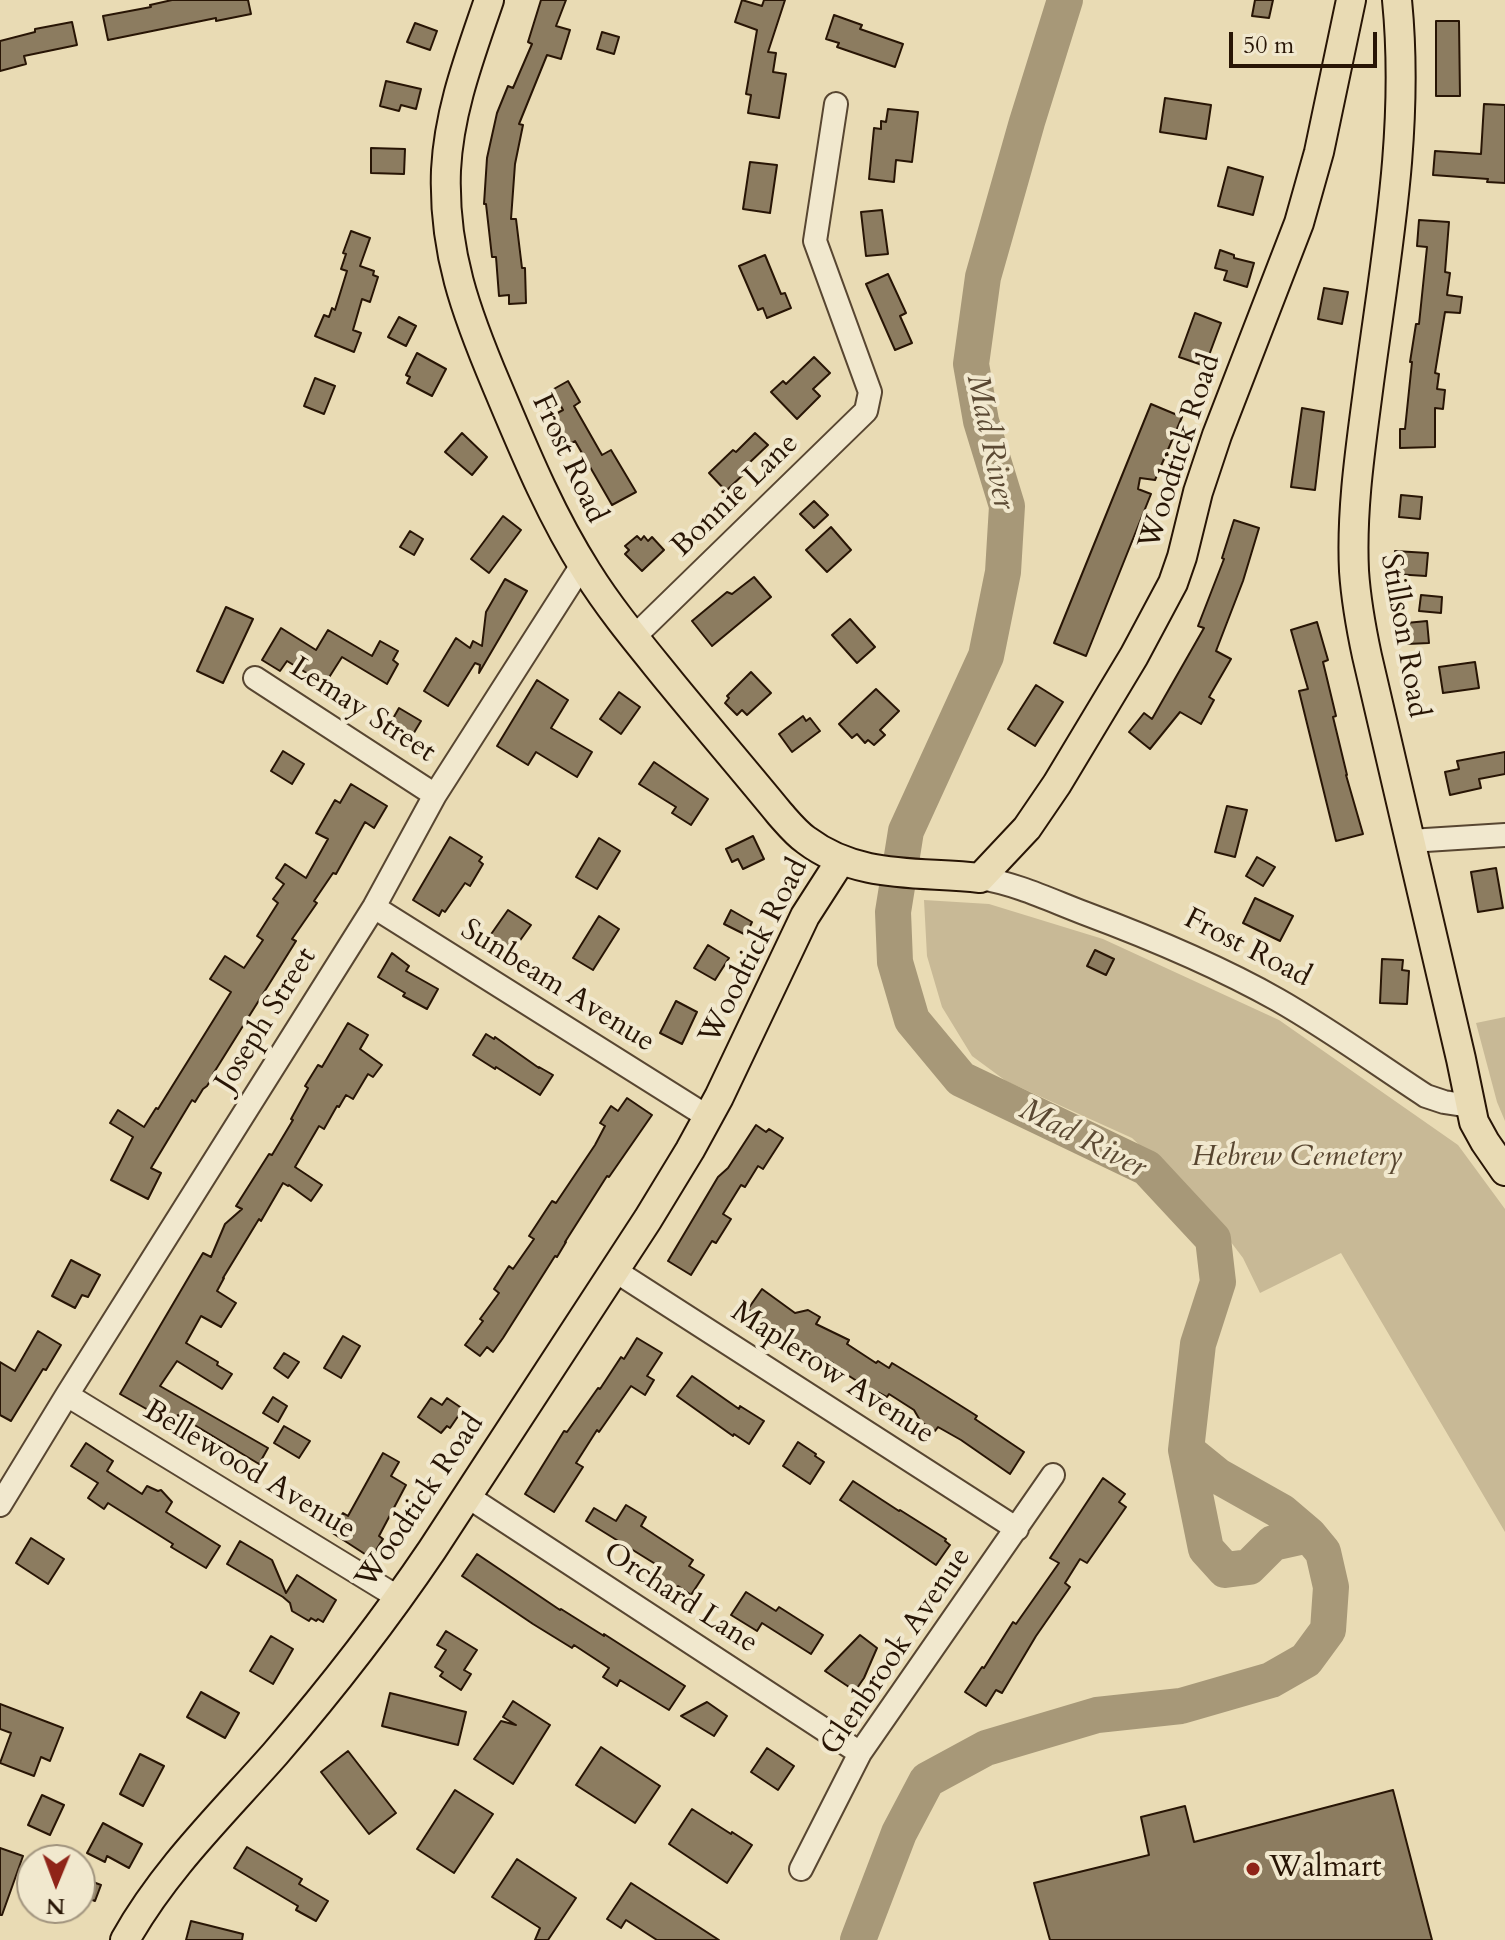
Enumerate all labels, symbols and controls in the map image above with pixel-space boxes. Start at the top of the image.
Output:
scale bar [1233,16,1381,66]
text: 50 m [1243,29,1294,62]
street label: Woodtick Road [1132,350,1230,554]
water label: Mad River [956,371,1022,513]
street label: Frost Road [523,389,613,529]
street label: Bonnie Lane [665,427,807,565]
street label: Stillson Road [1371,551,1435,721]
street label: Lemay Street [283,651,441,771]
street label: Woodtick Road [693,853,817,1051]
street label: Frost Road [1177,902,1317,996]
street label: Sunbeam Avenue [453,913,661,1061]
street label: Joseph Street [209,941,325,1099]
water label: Mad River [1012,1092,1152,1188]
park label: Hebrew Cemetery [1191,1140,1403,1176]
street label: Maplerow Avenue [724,1295,940,1453]
street label: Bellewood Avenue [137,1394,361,1548]
street label: Woodtick Road [349,1408,493,1596]
street label: Orchard Lane [596,1536,764,1662]
street label: Glenbrook Avenue [814,1541,980,1763]
north arrow [16,1844,96,1924]
place label: Walmart [1269,1851,1381,1887]
marker: Walmart [1244,1860,1262,1878]
text: N [46,1891,65,1921]

